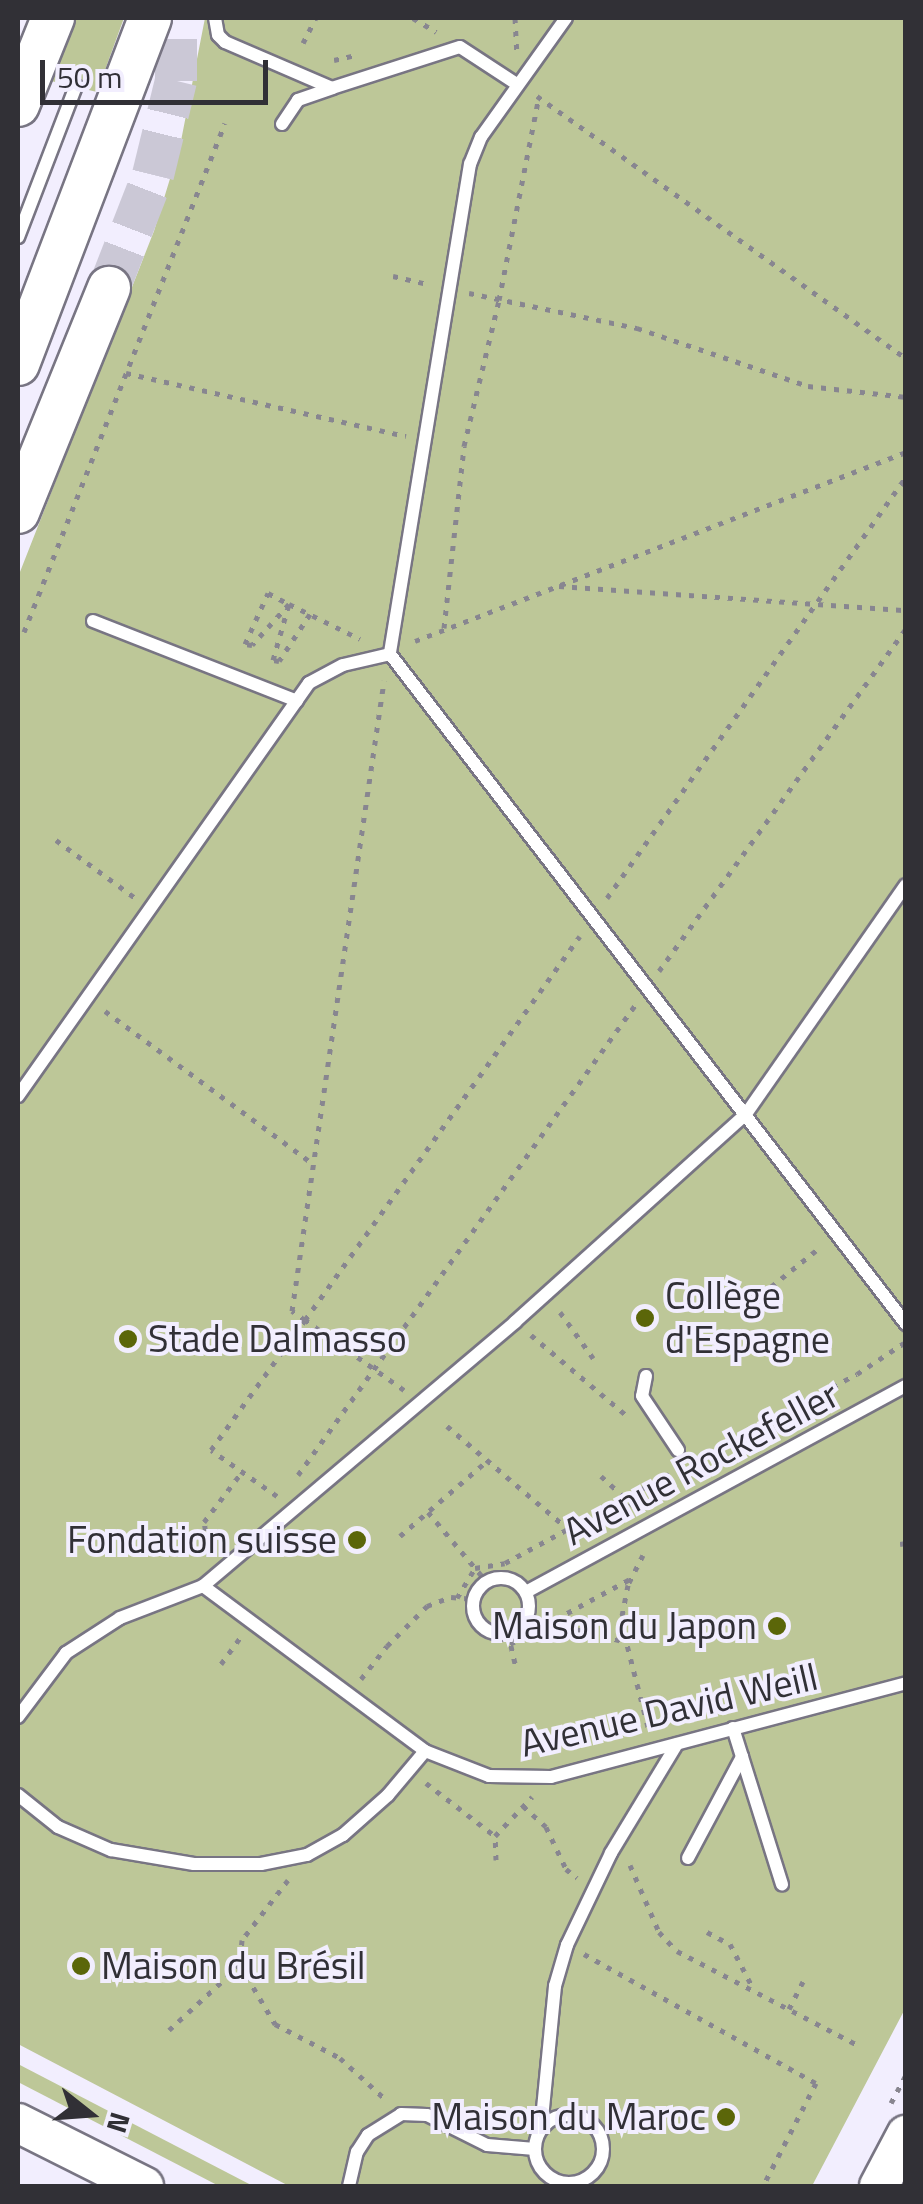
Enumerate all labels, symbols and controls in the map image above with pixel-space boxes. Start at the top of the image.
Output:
scale bar [45,40,272,102]
text: 50 m [57,54,122,100]
place label: Collège d'Espagne [665,1273,830,1362]
marker: Collège d'Espagne [634,1307,656,1329]
place label: Stade Dalmasso [148,1316,407,1362]
marker: Stade Dalmasso [117,1328,139,1350]
street label: Avenue Rockefeller [556,1371,846,1555]
place label: Fondation suisse [67,1517,337,1563]
marker: Fondation suisse [346,1529,368,1551]
place label: Maison du Japon [492,1603,757,1649]
marker: Maison du Japon [766,1615,788,1637]
street label: Avenue David Weill [516,1654,822,1766]
place label: Maison du Brésil [101,1943,366,1989]
marker: Maison du Brésil [70,1955,92,1977]
north arrow [40,2064,140,2164]
place label: Maison du Maroc [431,2094,706,2140]
marker: Maison du Maroc [715,2106,737,2128]
text: N [96,2107,143,2138]

